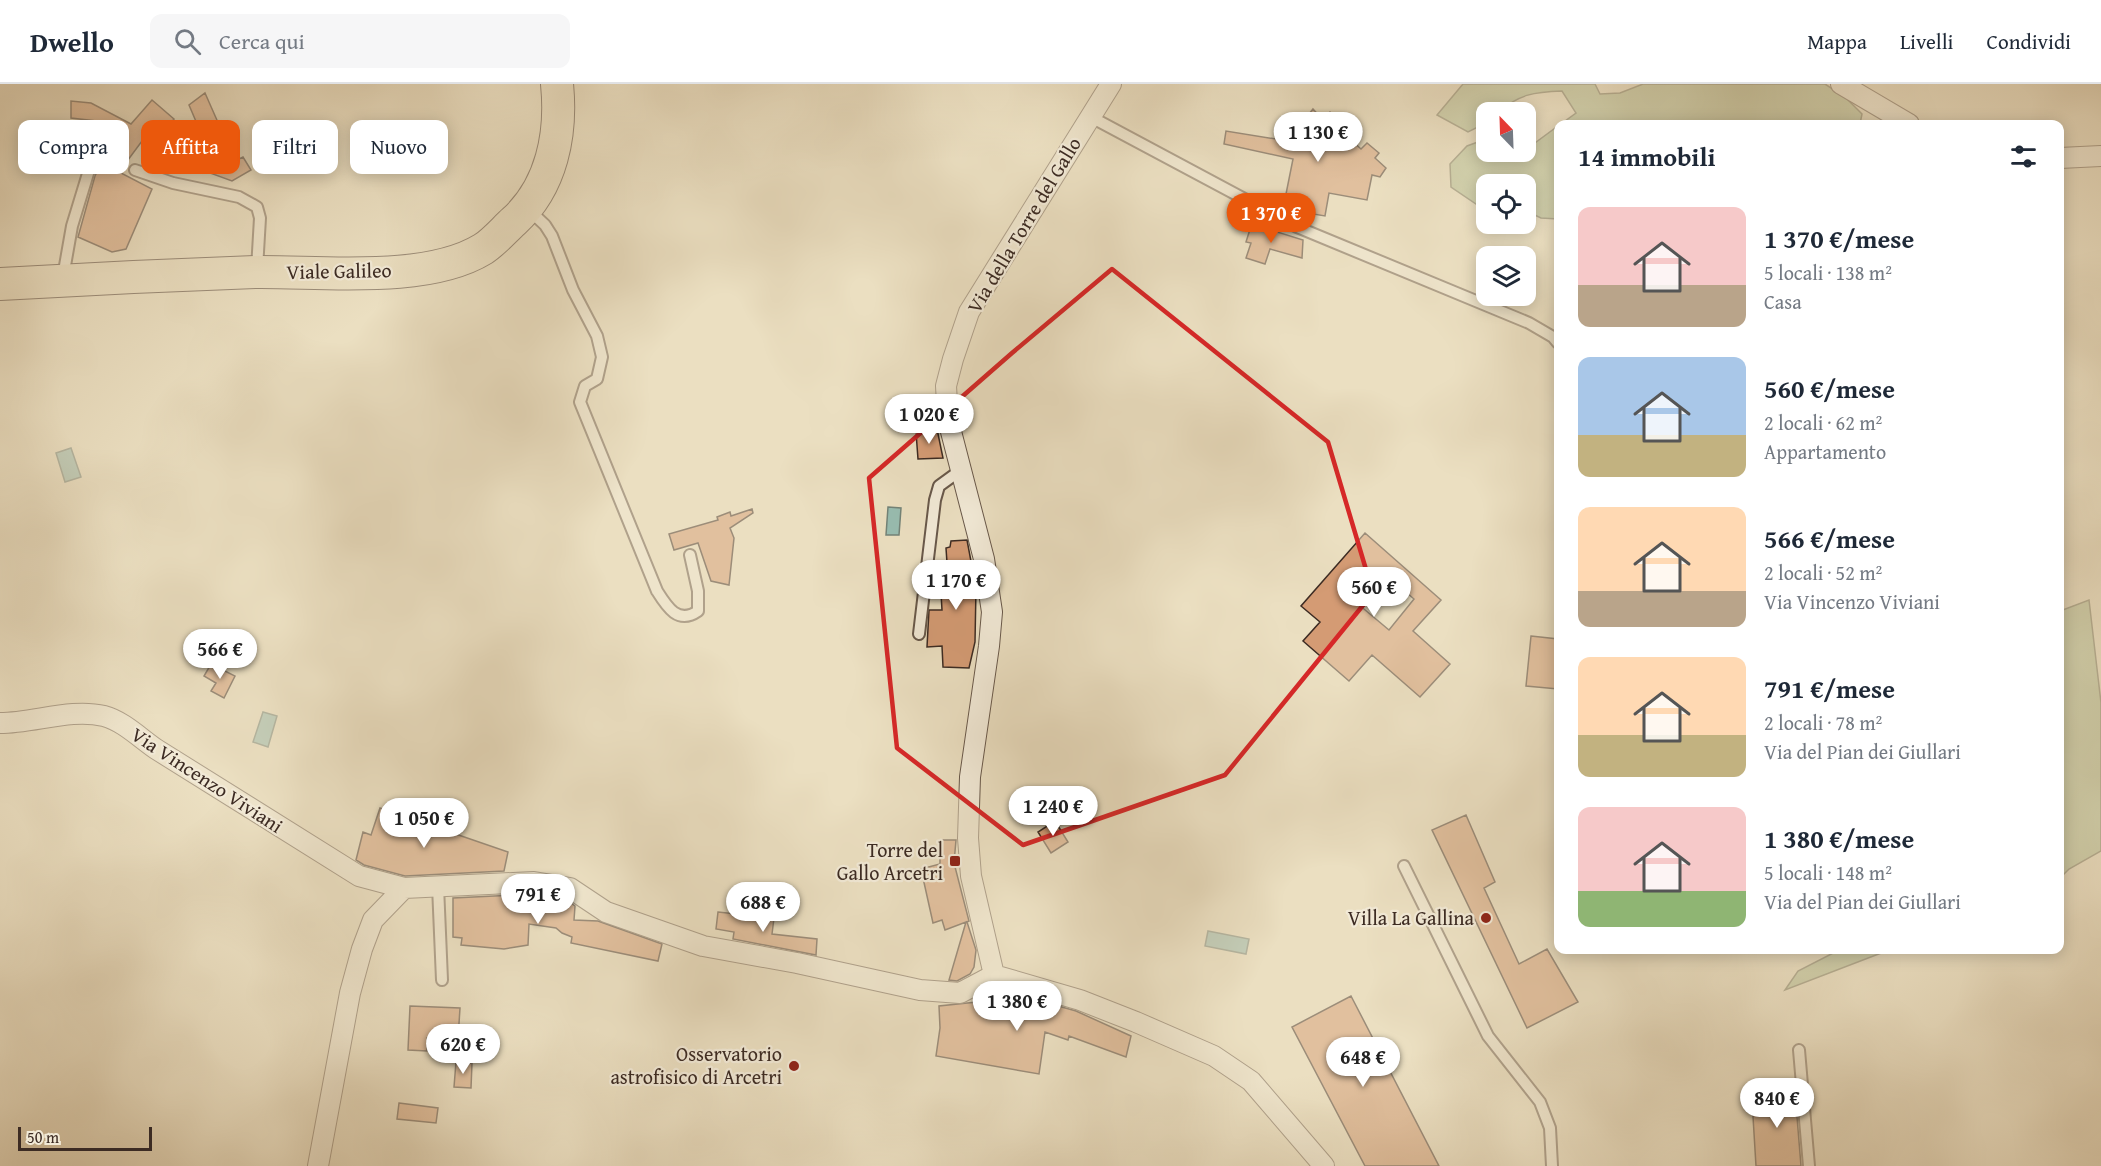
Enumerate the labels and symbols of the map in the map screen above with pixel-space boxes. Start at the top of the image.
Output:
north arrow [1476,102,1536,162]
pin: 1 130 € [1263,112,1373,163]
street label: Via della Torre del Gallo [959,131,1088,318]
pin: 1 370 € [1216,193,1326,244]
street label: Viale Galileo [286,255,392,286]
pin: 1 020 € [874,394,984,445]
pin: 1 170 € [901,560,1011,611]
pin: 560 € [1332,567,1416,618]
pin: 566 € [178,629,262,680]
street label: Via Vincenzo Viviani [126,720,289,840]
pin: 1 240 € [998,786,1108,837]
pin: 1 050 € [369,798,479,849]
place label: Torre del Gallo Arcetri [837,835,943,887]
marker: Torre del Gallo Arcetri [948,854,962,868]
pin: 791 € [496,874,580,925]
pin: 688 € [721,882,805,933]
place label: Villa La Gallina [1348,903,1475,932]
marker: Villa La Gallina [1479,911,1493,925]
pin: 1 380 € [962,981,1072,1032]
pin: 620 € [421,1024,505,1075]
pin: 648 € [1321,1037,1405,1088]
place label: Osservatorio astrofisico di Arcetri [610,1039,782,1091]
marker: Osservatorio astrofisico di Arcetri [787,1059,801,1073]
pin: 840 € [1735,1078,1819,1129]
scale bar [18,1124,152,1152]

